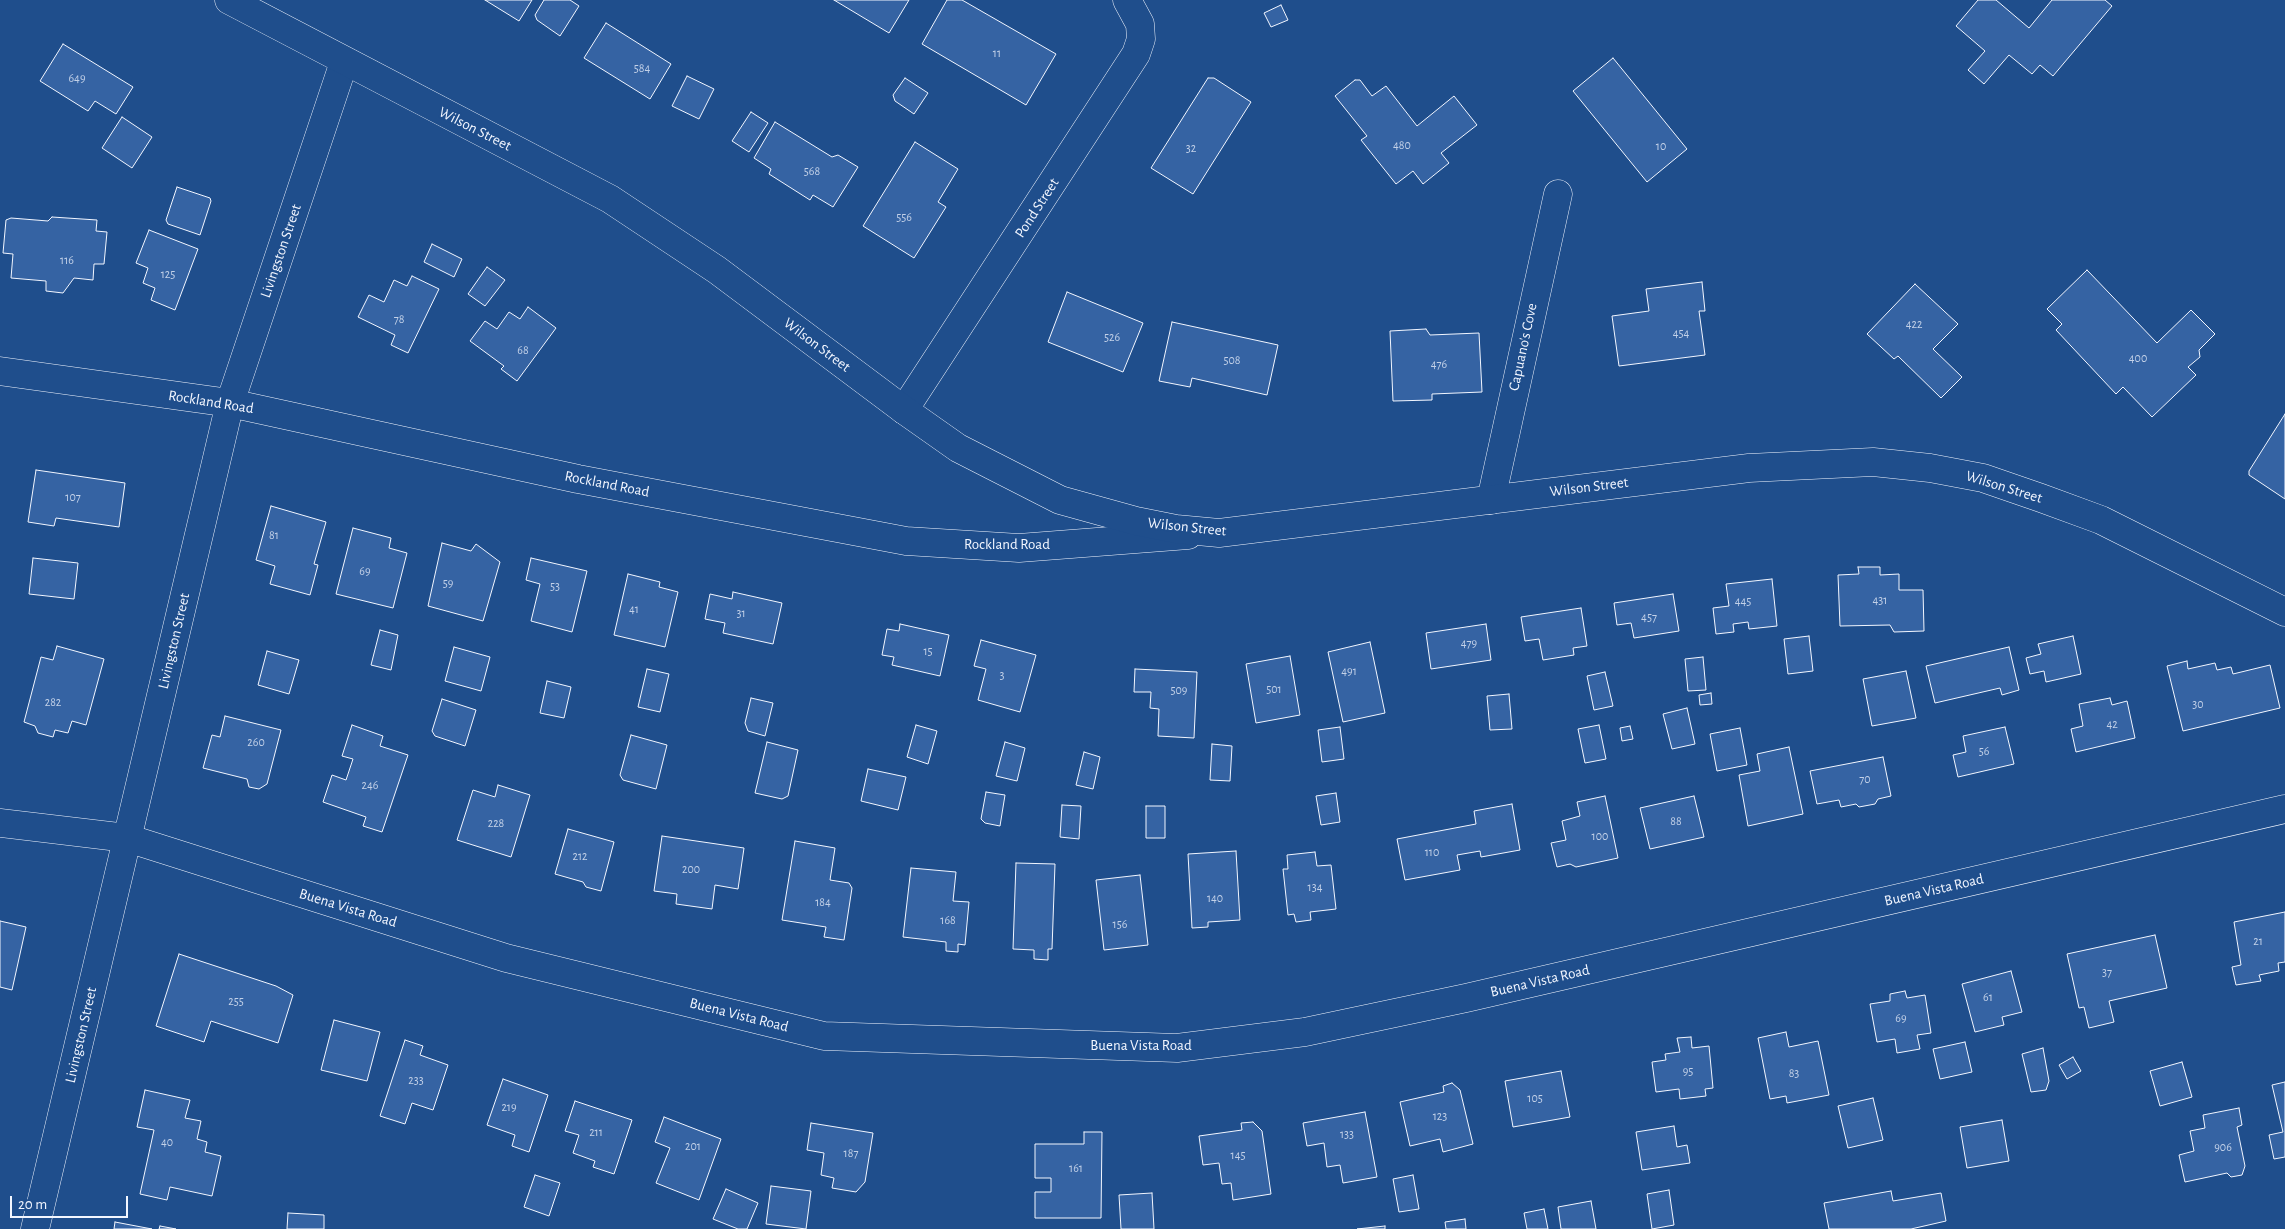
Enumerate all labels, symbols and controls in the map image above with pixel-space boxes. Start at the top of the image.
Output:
house number: 11 [993,46,1001,60]
house number: 584 [634,61,650,75]
house number: 649 [68,71,86,85]
street label: Wilson Street [436,103,514,155]
house number: 480 [1393,138,1411,152]
house number: 10 [1656,139,1666,153]
house number: 32 [1186,141,1196,155]
house number: 568 [804,164,820,178]
street label: Pond Street [1011,175,1063,241]
street label: Livingston Street [257,202,305,300]
house number: 556 [896,210,912,224]
house number: 116 [60,253,74,267]
house number: 125 [161,267,175,281]
street label: Capuano's Cove [1505,301,1541,393]
house number: 78 [394,312,404,326]
street label: Wilson Street [780,314,854,376]
house number: 422 [1906,317,1922,331]
house number: 454 [1673,326,1689,340]
house number: 526 [1104,330,1120,344]
house number: 68 [517,343,529,357]
house number: 400 [2129,351,2147,365]
house number: 508 [1223,353,1241,367]
house number: 476 [1431,357,1447,371]
street label: Rockland Road [167,386,255,418]
street label: Rockland Road [563,467,651,501]
street label: Wilson Street [1964,467,2044,507]
street label: Wilson Street [1549,473,1629,501]
house number: 107 [65,490,81,504]
street label: Wilson Street [1147,514,1227,540]
house number: 81 [269,528,279,542]
street label: Rockland Road [964,535,1050,553]
house number: 69 [359,564,371,578]
house number: 59 [443,576,453,590]
house number: 53 [550,579,560,593]
street label: Livingston Street [154,591,194,691]
house number: 431 [1873,593,1887,607]
house number: 445 [1735,594,1751,608]
house number: 41 [629,602,639,616]
house number: 31 [736,606,746,620]
house number: 457 [1641,610,1657,624]
house number: 479 [1461,636,1477,650]
house number: 15 [923,644,933,658]
house number: 491 [1341,664,1357,678]
house number: 3 [1000,668,1004,682]
house number: 501 [1266,682,1282,696]
house number: 509 [1171,683,1187,697]
house number: 282 [45,695,61,709]
house number: 30 [2192,697,2204,711]
house number: 42 [2106,717,2118,731]
house number: 260 [247,735,265,749]
house number: 56 [1979,744,1989,758]
house number: 70 [1859,772,1871,786]
house number: 246 [362,778,378,792]
house number: 88 [1670,814,1682,828]
house number: 228 [488,816,504,830]
house number: 100 [1592,829,1608,843]
house number: 110 [1425,845,1439,859]
house number: 212 [572,849,588,863]
house number: 200 [682,862,700,876]
street label: Buena Vista Road [1883,870,1985,910]
house number: 134 [1308,880,1322,894]
street label: Buena Vista Road [297,885,399,931]
house number: 140 [1207,891,1223,905]
house number: 184 [815,895,831,909]
house number: 168 [940,913,956,927]
house number: 156 [1113,917,1127,931]
house number: 21 [2253,934,2263,948]
street label: Buena Vista Road [1489,961,1591,1001]
house number: 37 [2102,965,2112,979]
street label: Livingston Street [61,985,101,1085]
house number: 61 [1983,990,1993,1004]
house number: 255 [228,994,244,1008]
street label: Buena Vista Road [688,994,790,1036]
house number: 69 [1895,1011,1907,1025]
street label: Buena Vista Road [1090,1036,1192,1054]
house number: 95 [1683,1064,1693,1078]
house number: 83 [1789,1066,1799,1080]
house number: 233 [408,1073,424,1087]
house number: 105 [1527,1091,1543,1105]
house number: 219 [501,1100,517,1114]
house number: 123 [1433,1109,1447,1123]
house number: 211 [589,1125,603,1139]
house number: 133 [1340,1127,1354,1141]
house number: 40 [161,1135,173,1149]
house number: 201 [685,1139,701,1153]
house number: 906 [2214,1140,2232,1154]
house number: 187 [844,1146,858,1160]
house number: 145 [1231,1148,1245,1162]
house number: 161 [1069,1161,1083,1175]
scale bar [12,1186,130,1218]
text: 20 m [18,1197,47,1212]

